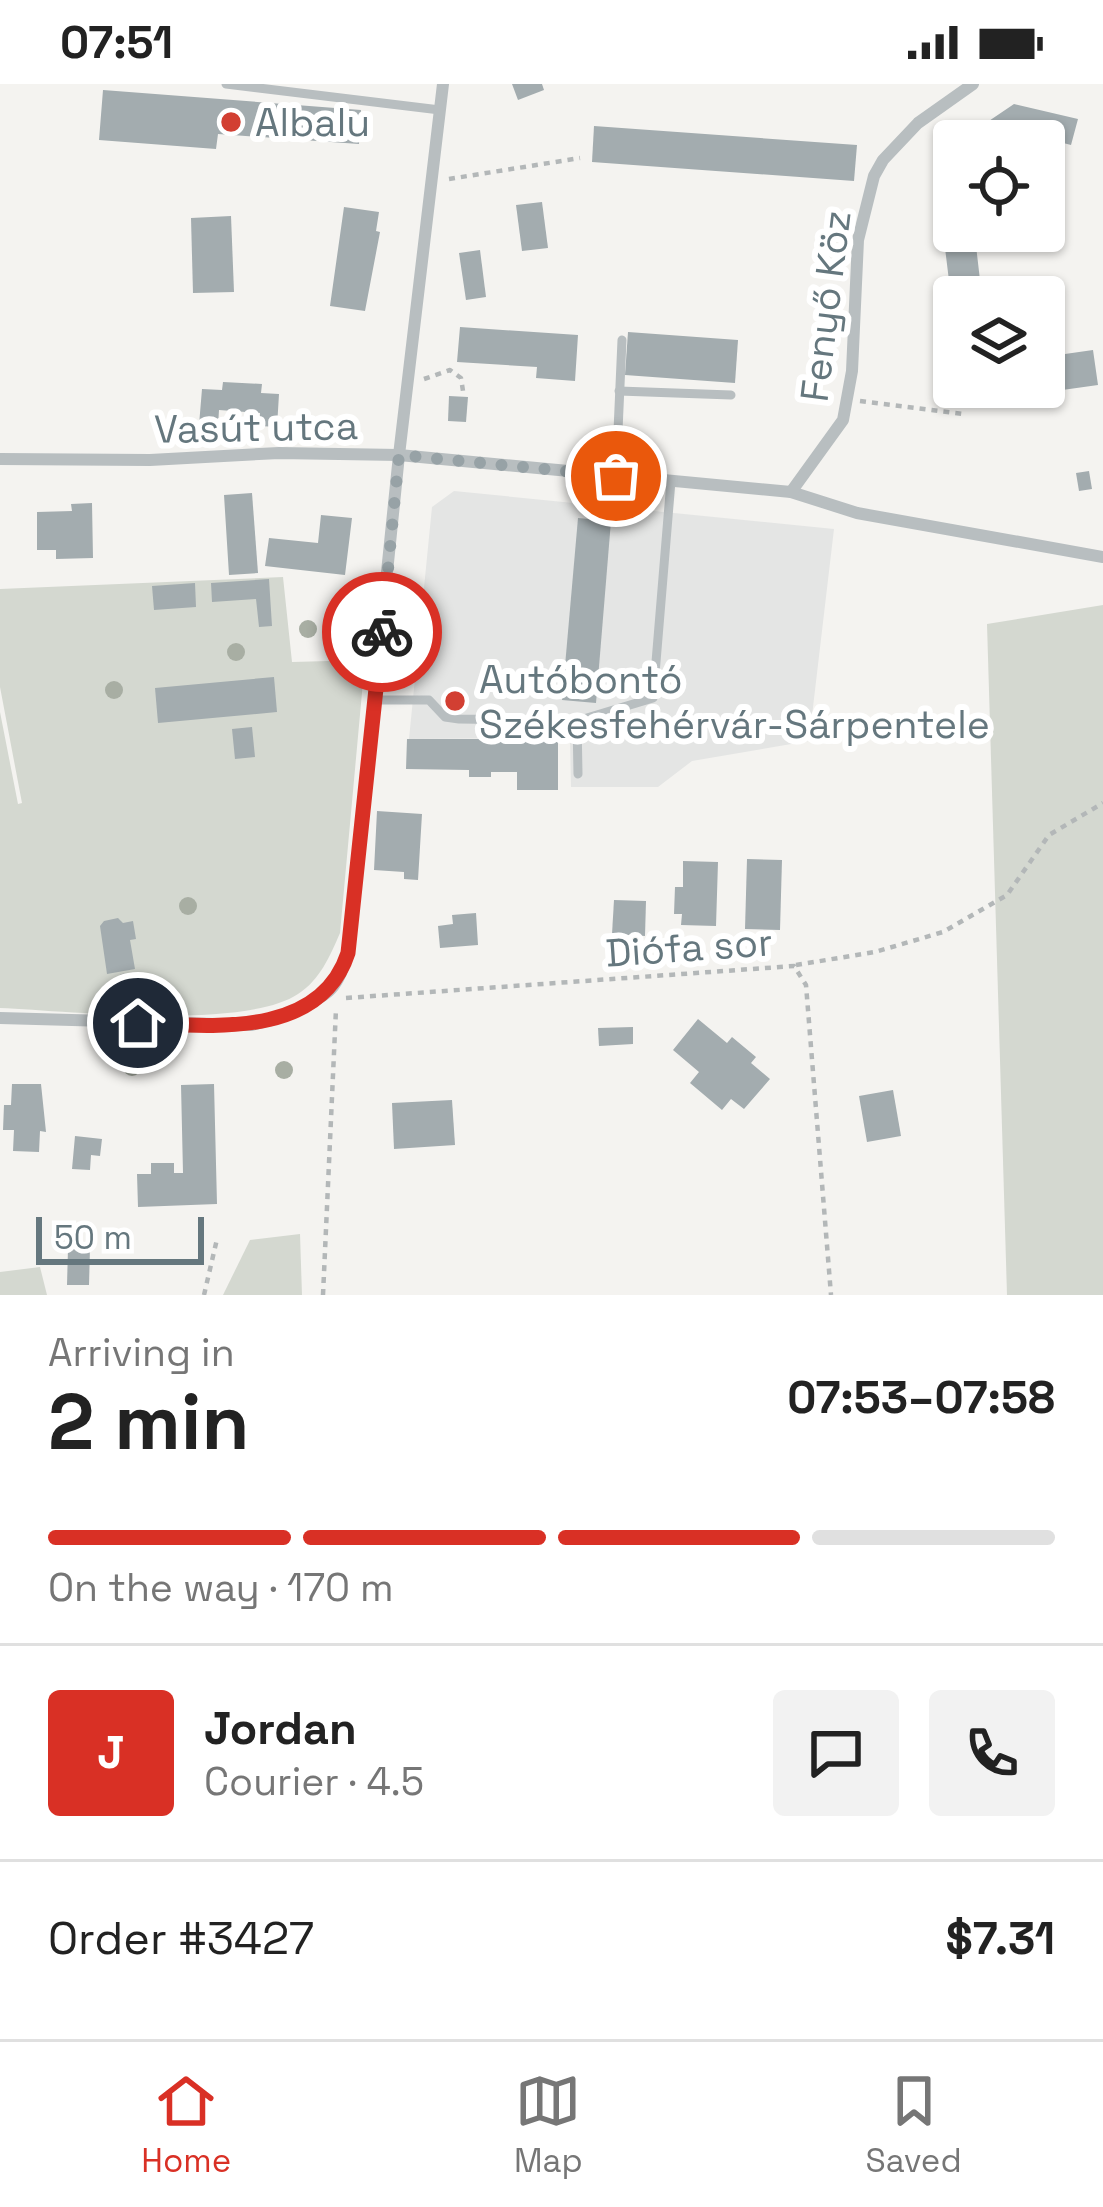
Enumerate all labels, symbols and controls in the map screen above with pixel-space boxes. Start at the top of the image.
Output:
text: 07:51 [60,14,173,71]
place label: Albalu [255,98,370,147]
marker: Albalu [218,109,244,135]
map controls [933,120,1065,408]
button: locate [933,120,1065,252]
street label: Fenyő Köz [789,208,862,404]
button: layers [933,276,1065,408]
street label: Vasút utca [153,401,359,454]
pin [565,425,667,527]
icon: bag [583,443,649,509]
courier [322,572,442,692]
icon: bike [349,599,415,665]
place label: Autóbontó Székesfehérvár-Sárpentele [479,655,990,749]
marker: Autóbontó Székesfehérvár-Sárpentele [442,688,468,714]
street label: Diófa sor [604,917,774,978]
pin [87,972,189,1074]
icon: home [105,990,171,1056]
scale bar [36,1211,204,1264]
text: 50 m [54,1217,132,1259]
text: Arriving in [48,1328,235,1377]
text: 07:53–07:58 [787,1369,1055,1426]
text: 2 min [48,1372,250,1472]
text: On the way · 170 m [48,1563,394,1612]
button: chat [773,1690,899,1816]
button: phone [929,1690,1055,1816]
text: Jordan [204,1700,357,1757]
text: J [97,1724,125,1781]
text: Courier · 4.5 [204,1757,424,1806]
text: Order #3427 [48,1910,314,1967]
text: $7.31 [946,1910,1055,1967]
tab: Home [141,2068,231,2182]
tab: Map [514,2068,583,2182]
tab: Saved [865,2068,962,2182]

